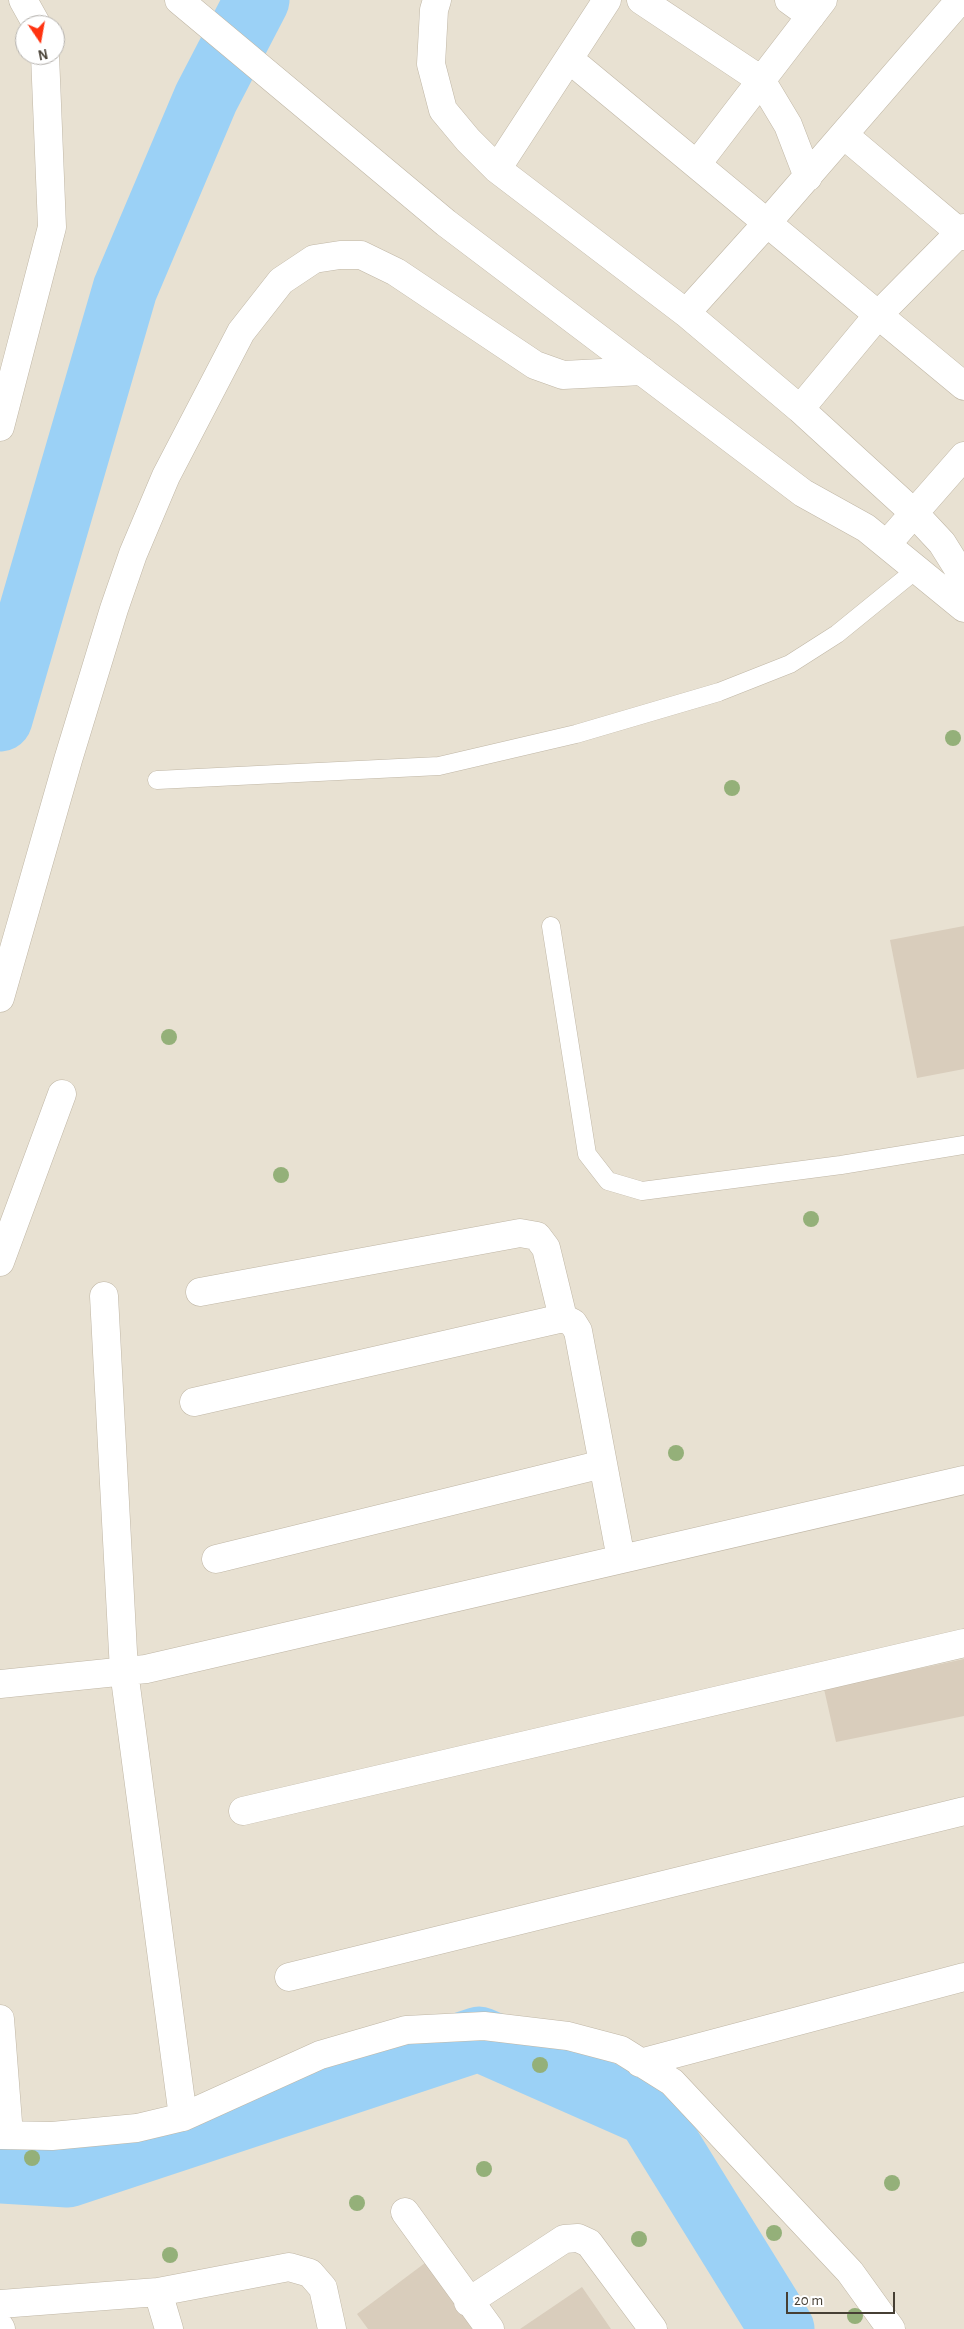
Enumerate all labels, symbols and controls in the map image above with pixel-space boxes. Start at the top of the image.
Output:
north arrow [15,15,65,65]
text: N [37,46,49,62]
scale bar [789,2282,898,2314]
text: 20 m [794,2293,823,2308]

